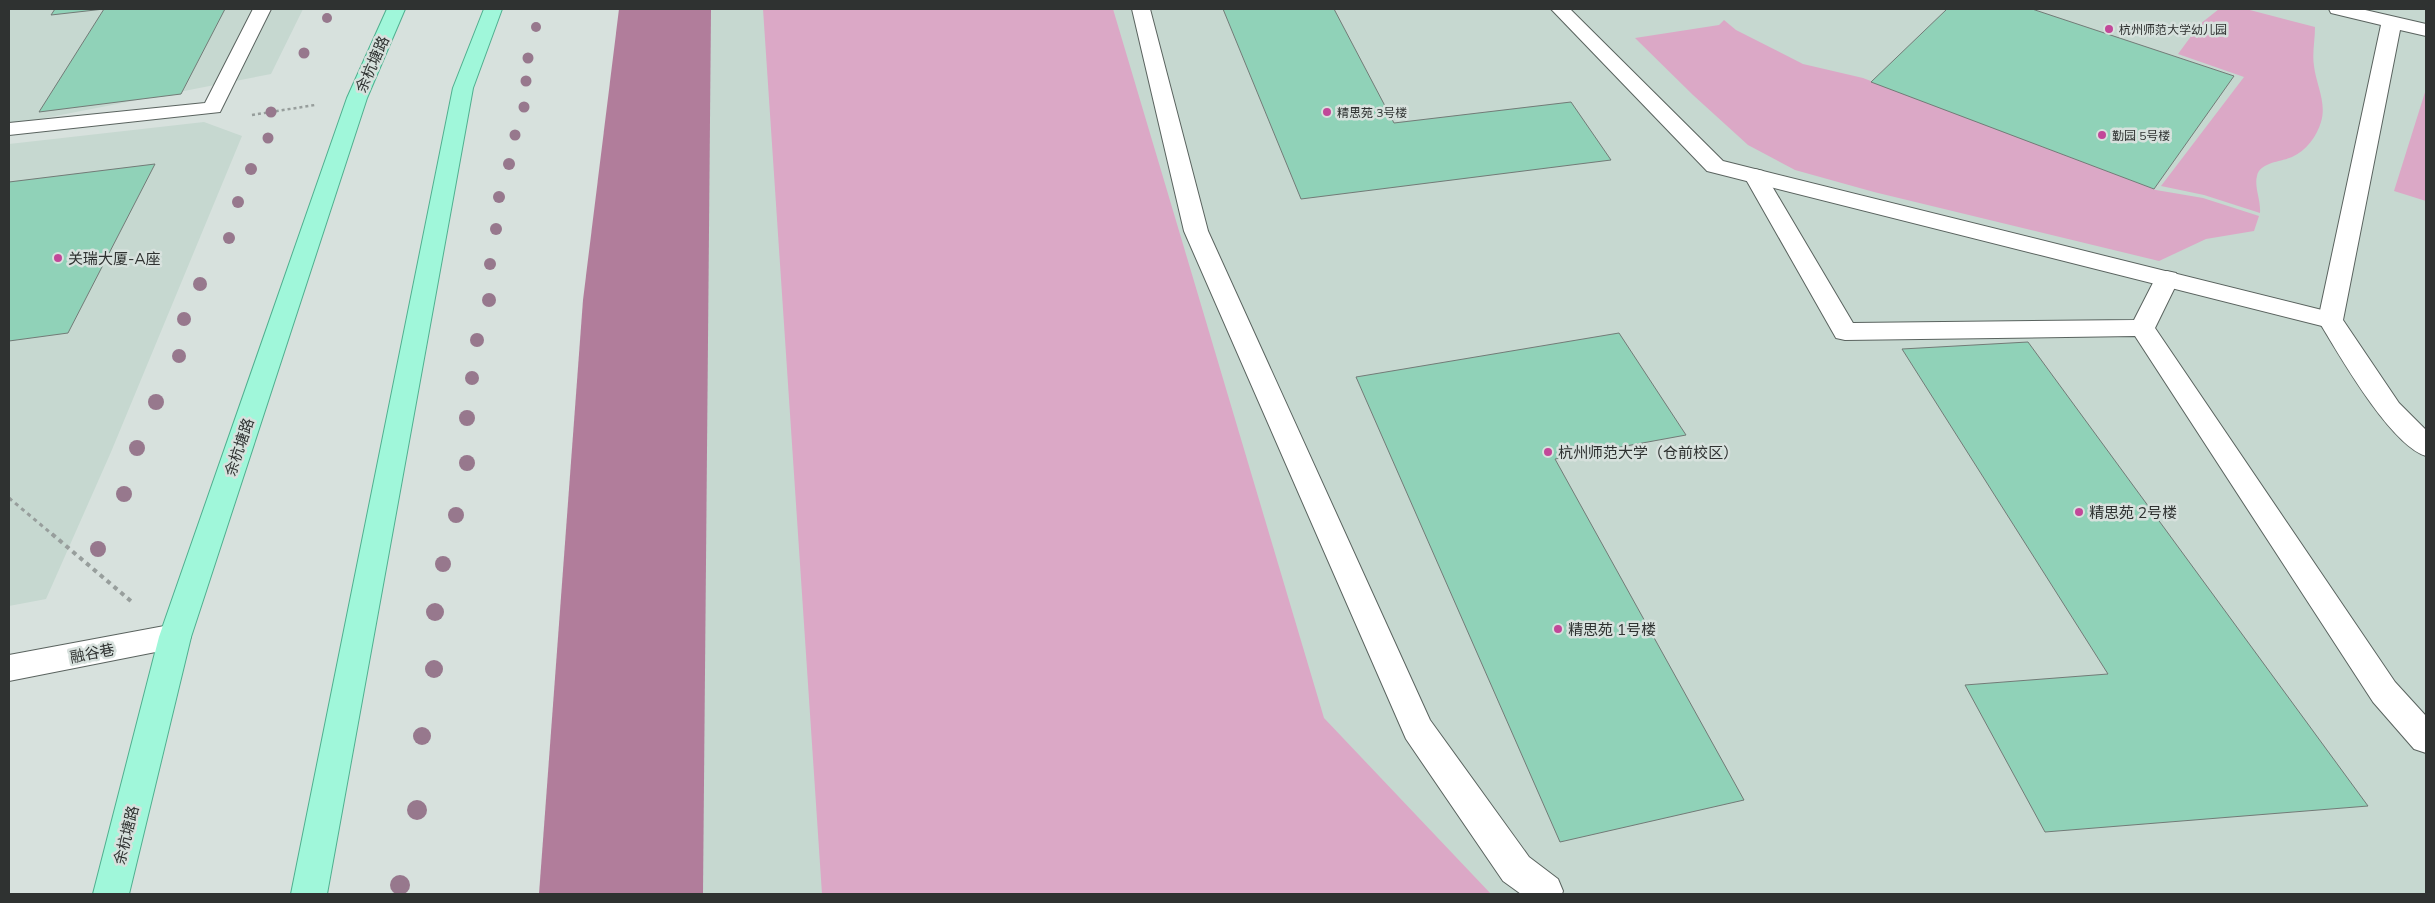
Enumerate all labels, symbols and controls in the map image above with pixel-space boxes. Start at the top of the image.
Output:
place label: 杭州师范大学幼儿园 [2119,22,2227,37]
marker: 杭州师范大学幼儿园 [2103,23,2115,35]
street label: 余杭塘路 [351,33,393,95]
place label: 精思苑 3号楼 [1337,105,1407,120]
marker: 精思苑 3号楼 [1321,106,1333,118]
place label: 勤园 5号楼 [2112,128,2170,143]
marker: 勤园 5号楼 [2096,129,2108,141]
place label: 关瑞大厦-A座 [68,249,160,268]
marker: 关瑞大厦-A座 [52,252,64,264]
street label: 余杭塘路 [220,416,258,478]
place label: 杭州师范大学（仓前校区） [1558,443,1738,462]
marker: 杭州师范大学（仓前校区） [1542,446,1554,458]
place label: 精思苑 2号楼 [2089,503,2177,522]
marker: 精思苑 2号楼 [2073,506,2085,518]
place label: 精思苑 1号楼 [1568,620,1656,639]
marker: 精思苑 1号楼 [1552,623,1564,635]
street label: 融谷巷 [68,639,116,667]
street label: 余杭塘路 [110,804,142,866]

